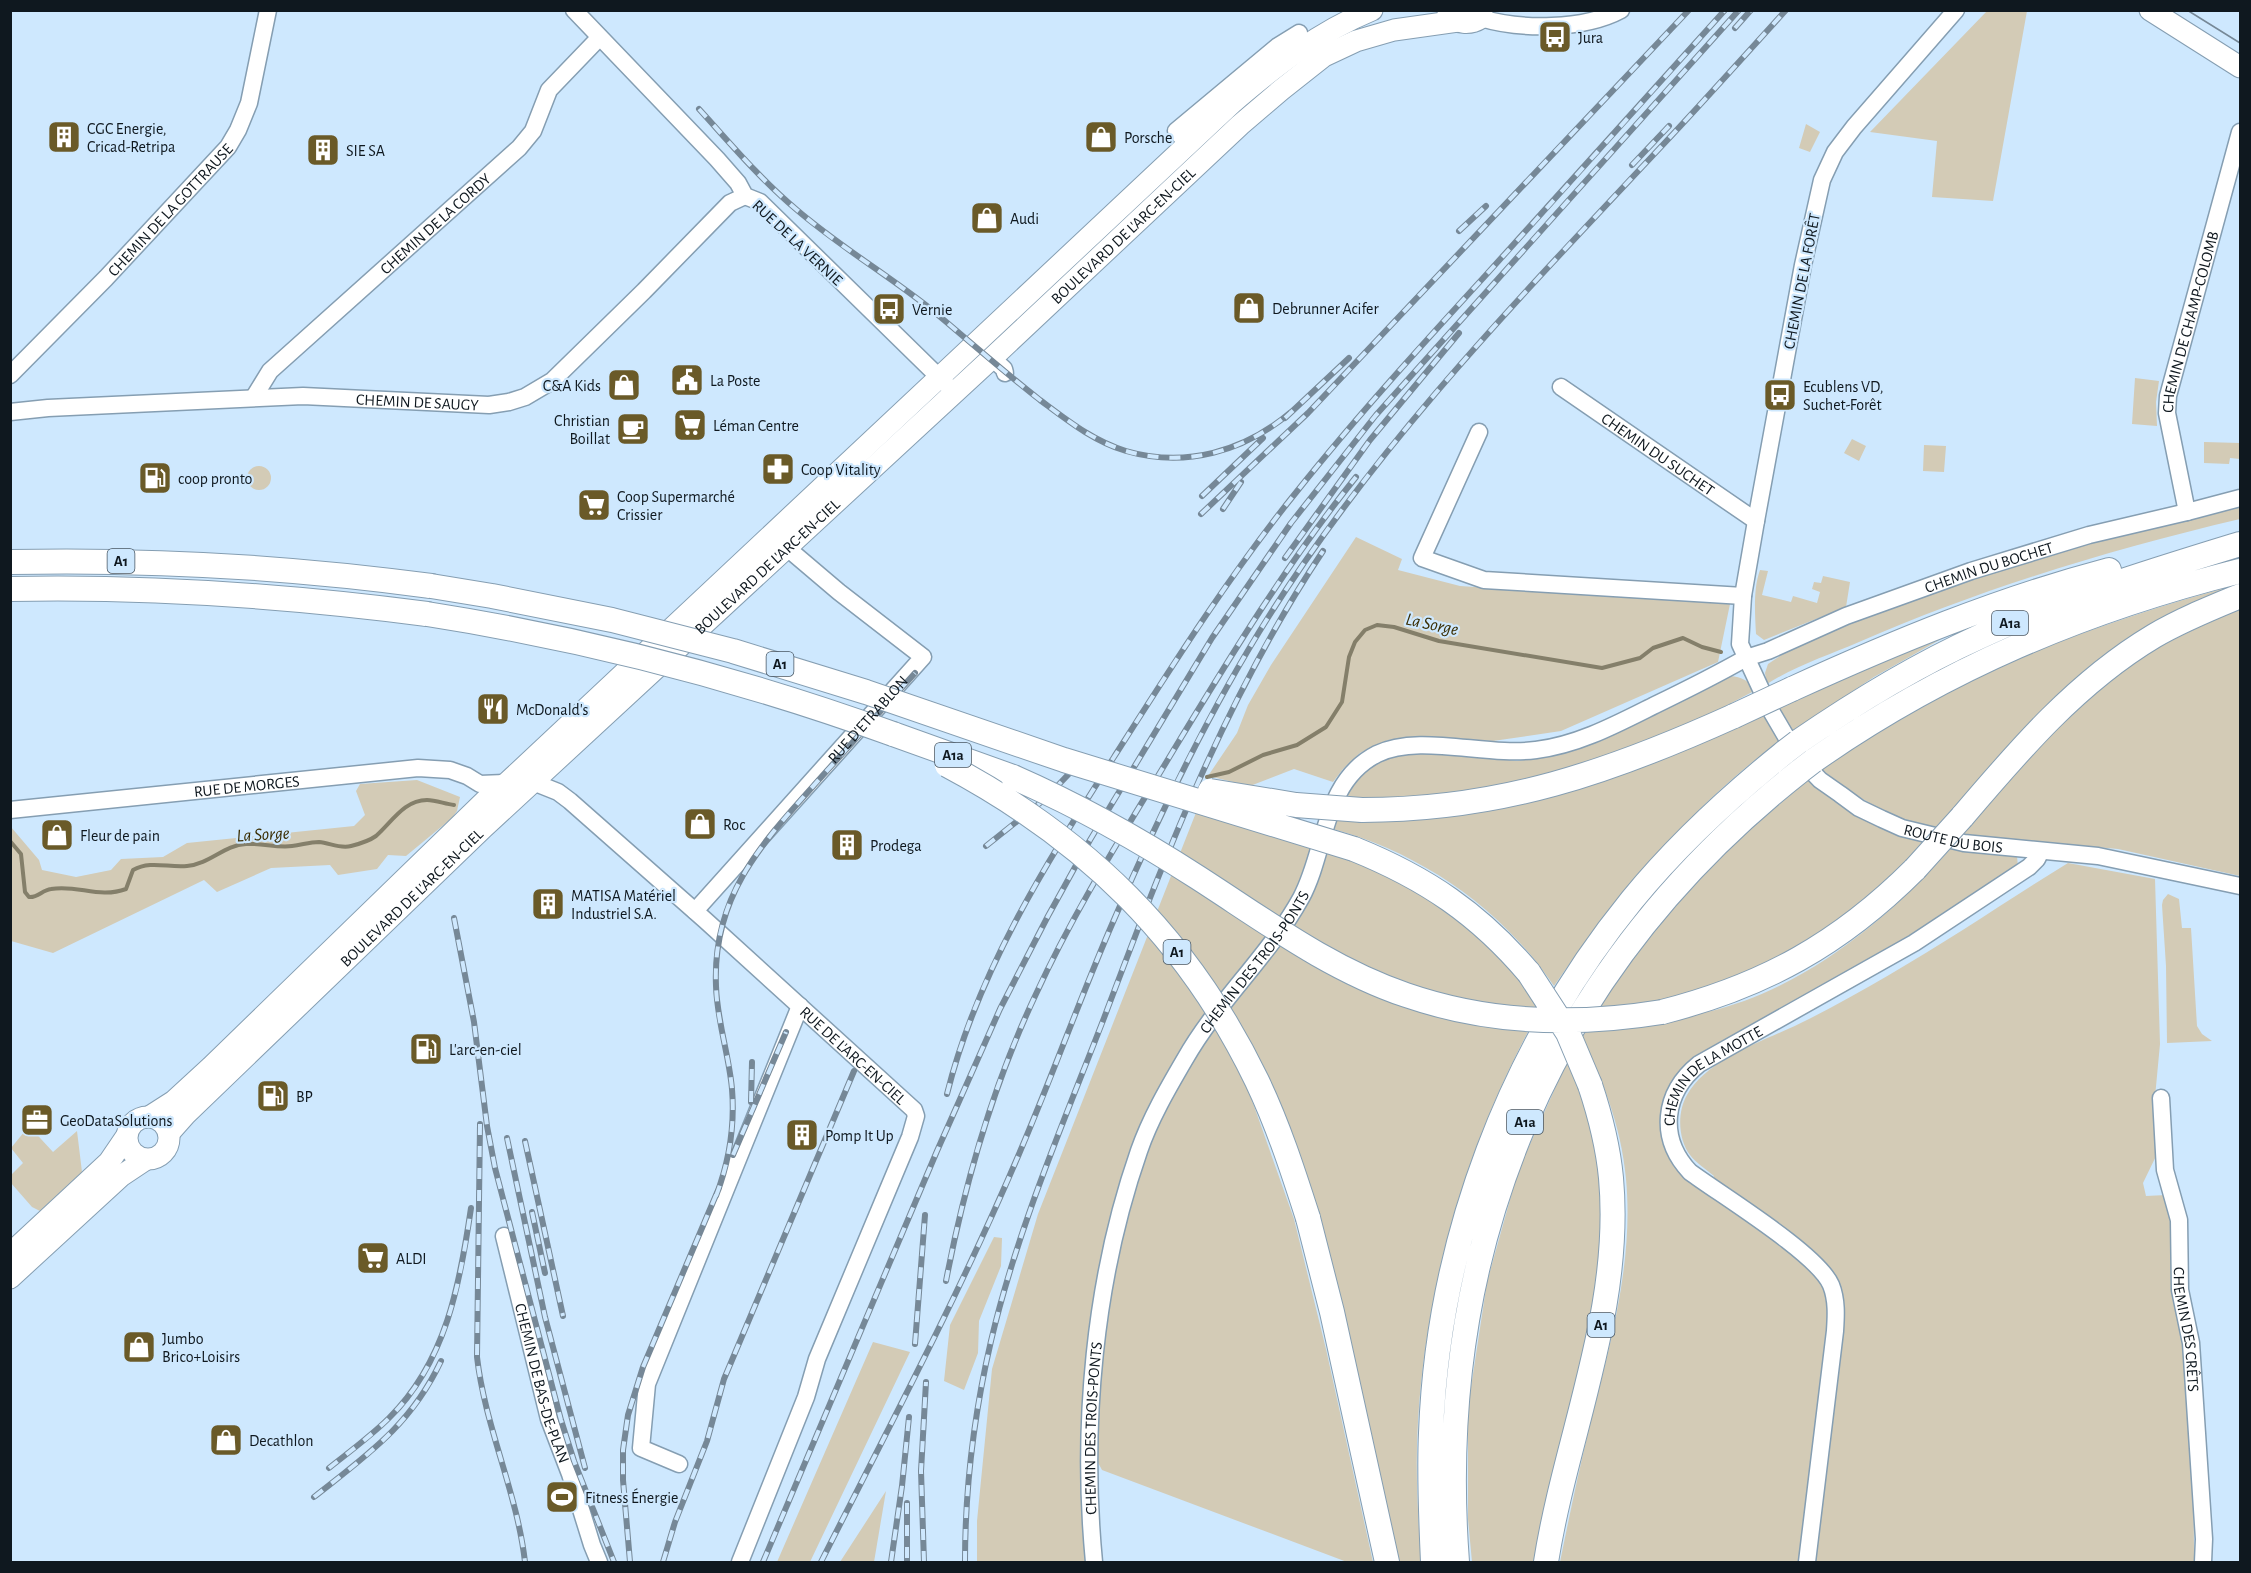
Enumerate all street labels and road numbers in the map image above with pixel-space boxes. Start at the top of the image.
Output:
street label: CHEMIN DE LA GOTTRAUSE [105,141,236,280]
street label: BOULEVARD DE L'ARC-EN-CIEL [1048,164,1199,307]
street label: CHEMIN DE LA CORDY [377,170,494,277]
street label: RUE DE LA VERNIE [749,197,846,289]
street label: CHEMIN DE LA FORÊT [1779,211,1823,351]
street label: CHEMIN DE CHAMP-COLOMB [2160,229,2222,413]
street label: CHEMIN DE SAUGY [356,392,480,414]
street label: CHEMIN DU SUCHET [1598,410,1717,499]
street label: BOULEVARD DE L'ARC-EN-CIEL [692,496,843,637]
street label: CHEMIN DU BOCHET [1923,539,2055,596]
road number: A1 [108,549,134,573]
road number: A1a [1992,611,2028,635]
road number: A1 [766,652,794,676]
street label: RUE D'ETRABLON [825,673,911,766]
road number: A1a [935,743,971,767]
street label: RUE DE MORGES [193,773,300,800]
street label: ROUTE DU BOIS [1902,822,2004,856]
street label: BOULEVARD DE L'ARC-EN-CIEL [338,826,486,970]
street label: CHEMIN DES TROIS-PONTS [1197,888,1312,1036]
road number: A1 [1164,940,1190,964]
street label: RUE DE L'ARC-EN-CIEL [797,1004,909,1108]
street label: CHEMIN DE LA MOTTE [1662,1023,1765,1126]
road number: A1a [1507,1110,1543,1134]
street label: CHEMIN DES CRÊTS [2170,1267,2202,1392]
street label: CHEMIN DE BAS-DE-PLAN [512,1302,572,1465]
road number: A1 [1588,1313,1614,1337]
street label: CHEMIN DES TROIS-PONTS [1082,1341,1105,1515]

